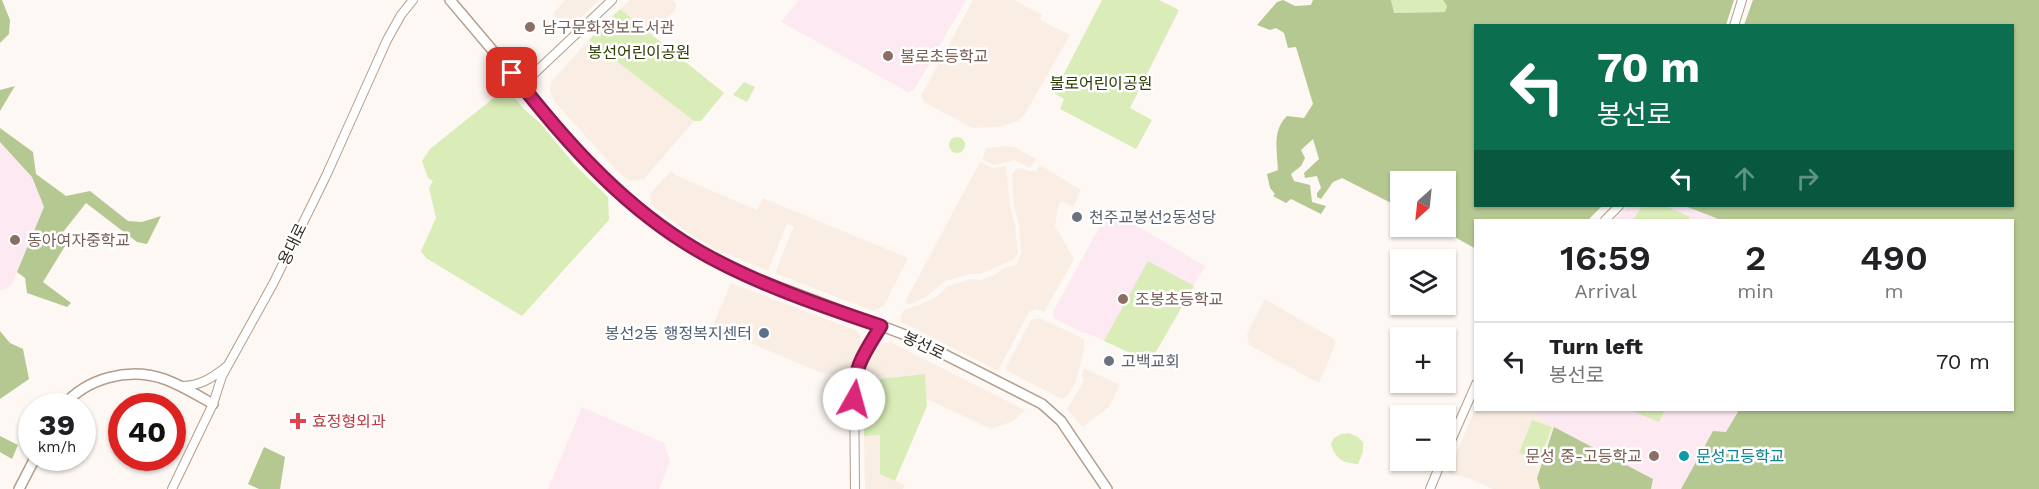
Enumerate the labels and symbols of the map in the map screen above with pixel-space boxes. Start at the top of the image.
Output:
place label: 남구문화정보도서관 [542,18,675,37]
marker: 남구문화정보도서관 [523,20,537,34]
park label: 봉선어린이공원 [587,43,691,62]
pin [486,47,537,98]
place label: 불로초등학교 [900,47,988,66]
marker: 불로초등학교 [881,49,895,63]
park label: 불로어린이공원 [1049,74,1153,93]
north arrow [1390,171,1456,237]
place label: 천주교봉선2동성당 [1089,208,1216,227]
marker: 천주교봉선2동성당 [1070,210,1084,224]
street label: 용대로 [274,220,311,268]
place label: 동아여자중학교 [27,231,130,250]
marker: 동아여자중학교 [8,233,22,247]
place label: 조봉초등학교 [1135,290,1223,309]
marker: 조봉초등학교 [1116,292,1130,306]
place label: 봉선2동 행정복지센터 [605,324,752,343]
marker: 봉선2동 행정복지센터 [757,326,771,340]
street label: 봉선로 [900,328,948,364]
place label: 고백교회 [1121,352,1180,371]
marker: 고백교회 [1102,354,1116,368]
position arrow [822,367,886,431]
speed limit sign: 40 [108,393,186,471]
marker: 효정형외과 [289,412,307,430]
place label: 효정형외과 [312,412,386,431]
place label: 문성 중-고등학교 [1525,447,1642,466]
place label: 문성고등학교 [1696,447,1784,466]
marker: 문성 중-고등학교 [1647,449,1661,463]
marker: 문성고등학교 [1677,449,1691,463]

